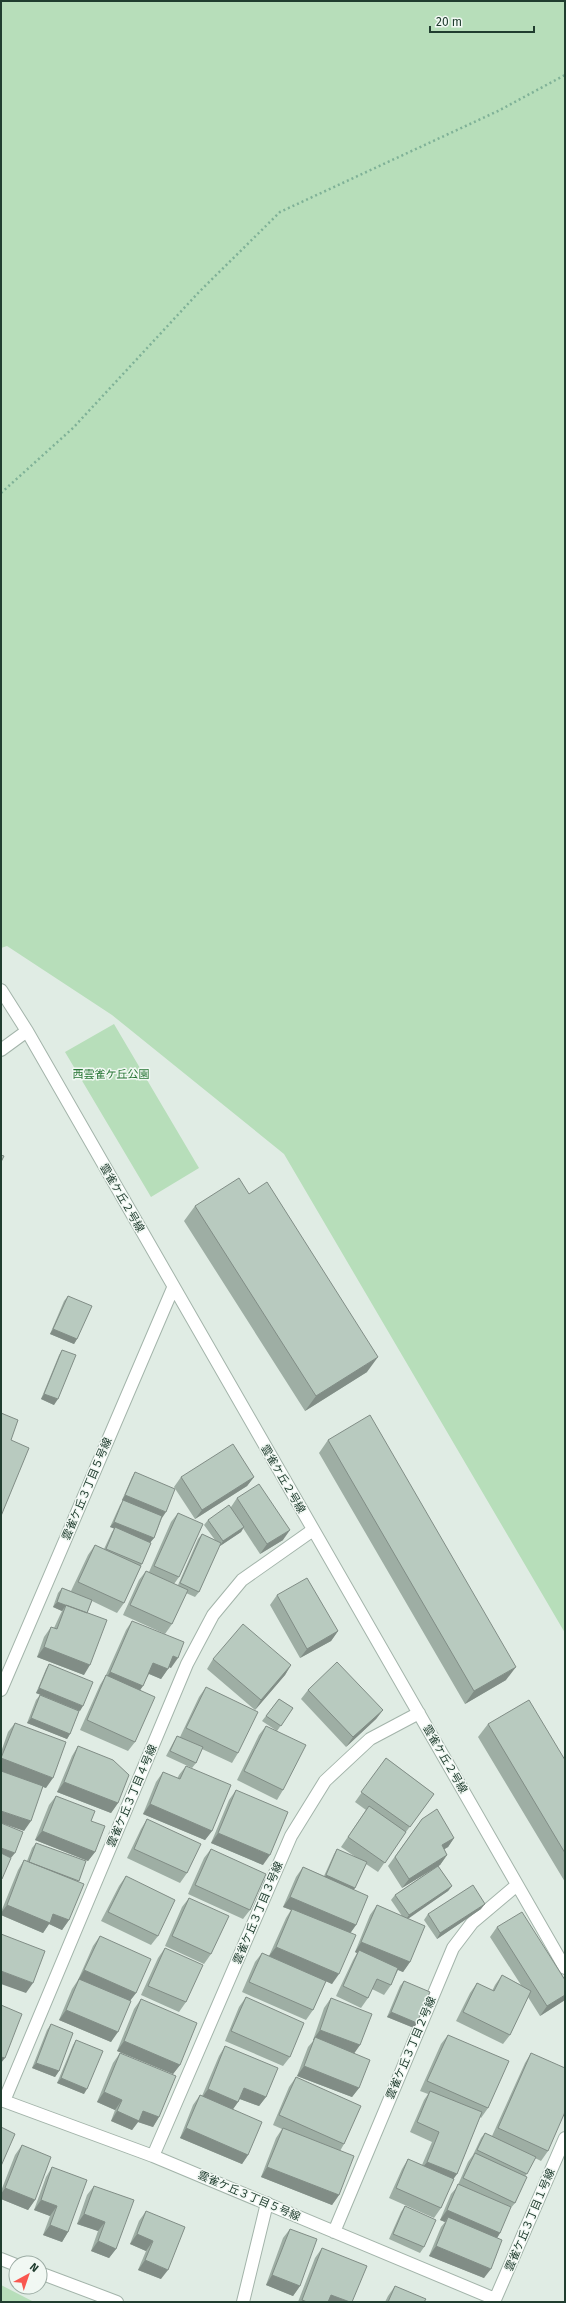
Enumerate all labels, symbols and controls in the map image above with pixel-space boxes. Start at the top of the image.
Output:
scale bar [430,8,534,34]
text: 20 m [436,15,462,29]
park label: 西雲雀ケ丘公園 [73,1068,150,1081]
street label: 雲雀ケ丘２号線 [97,1161,147,1235]
street label: 雲雀ケ丘３丁目５号線 [60,1436,114,1542]
street label: 雲雀ケ丘２号線 [258,1442,308,1516]
street label: 雲雀ケ丘２号線 [420,1722,470,1796]
street label: 雲雀ケ丘３丁目４号線 [105,1743,159,1849]
street label: 雲雀ケ丘３丁目３号線 [231,1860,285,1966]
street label: 雲雀ケ丘３丁目２号線 [384,1995,438,2101]
street label: 雲雀ケ丘３丁目１号線 [503,2167,557,2273]
street label: 雲雀ケ丘３丁目５号線 [196,2169,302,2223]
north arrow [8,2255,48,2295]
text: N [27,2260,41,2275]

